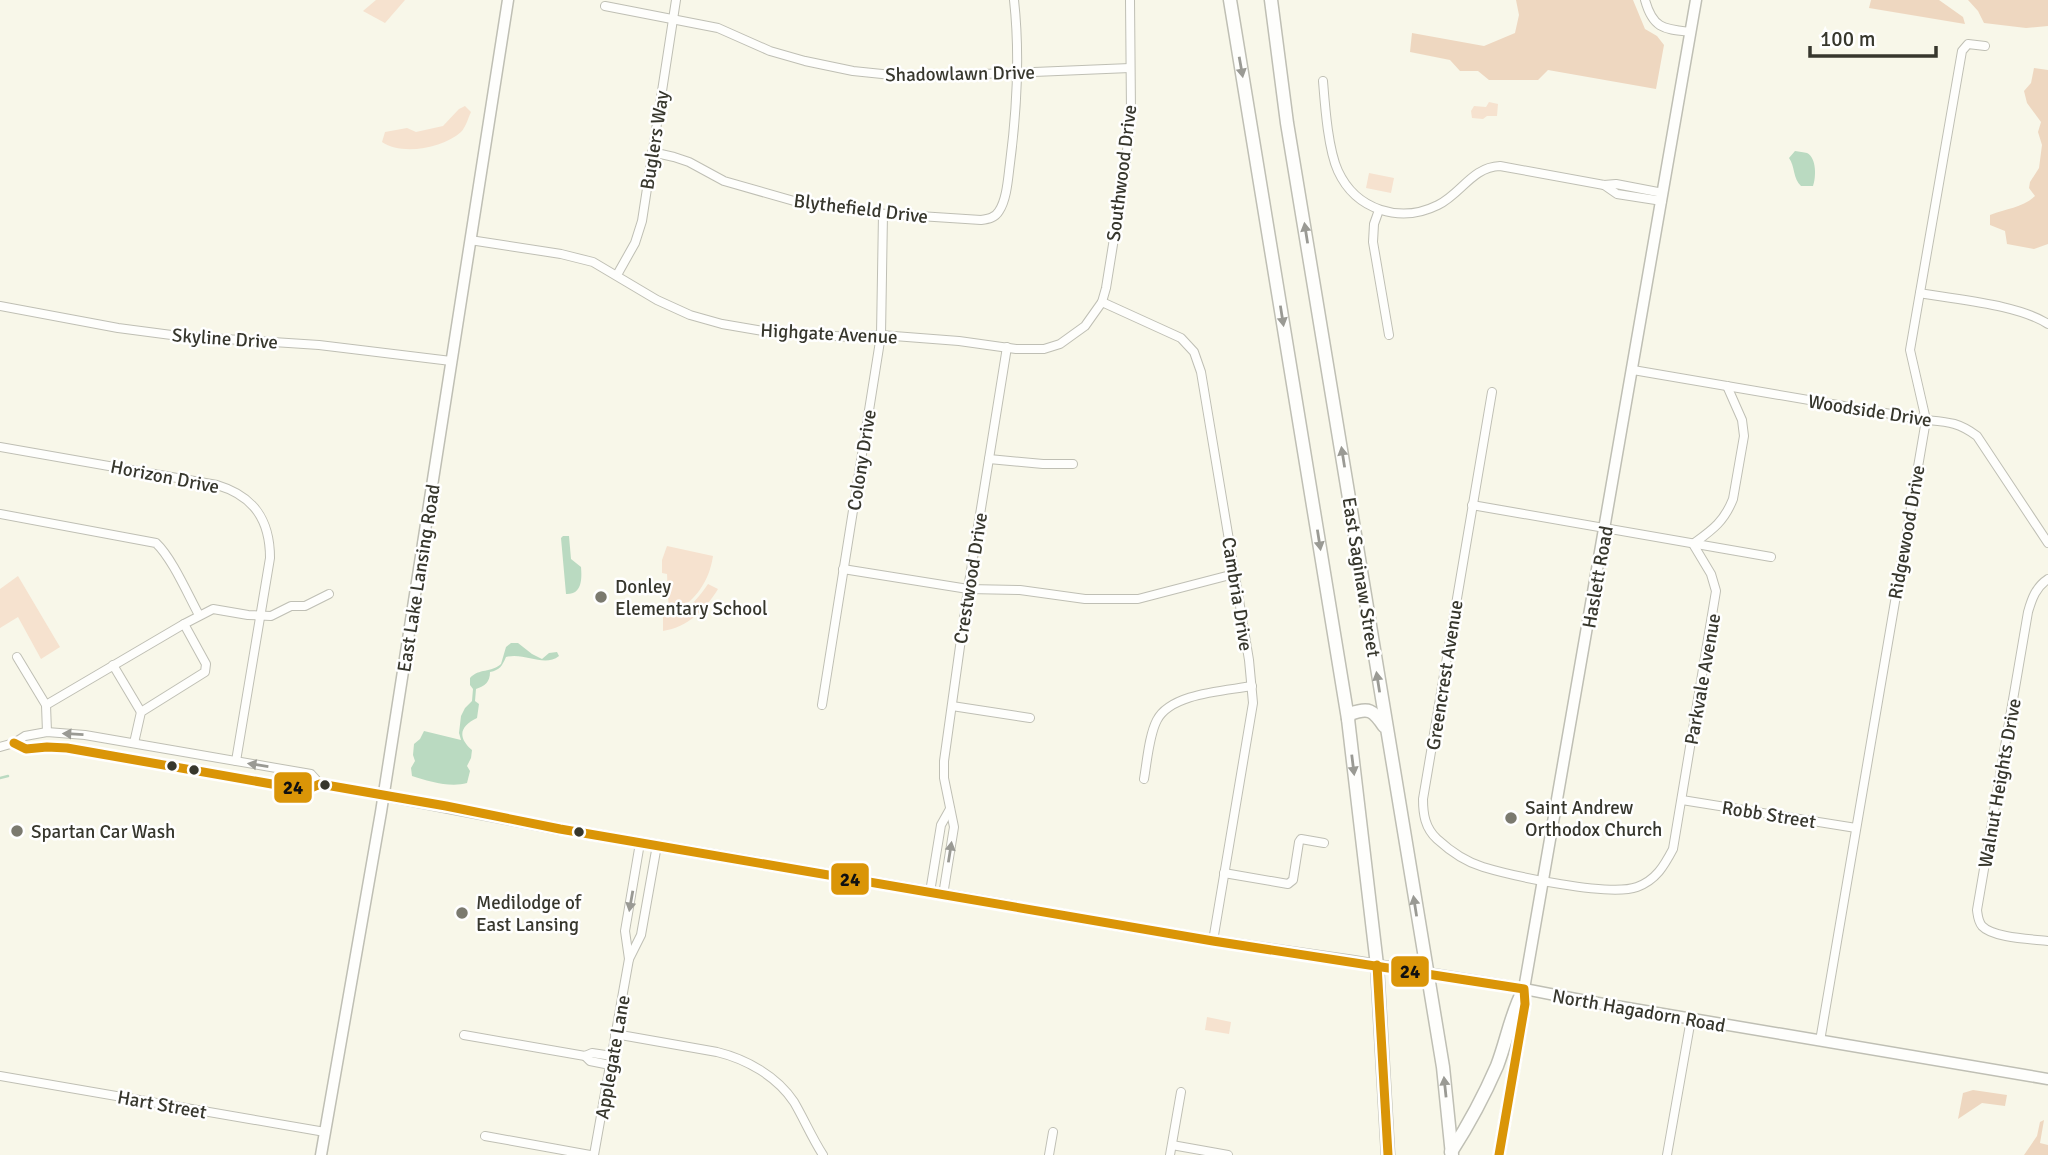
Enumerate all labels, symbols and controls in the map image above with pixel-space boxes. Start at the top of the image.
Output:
scale bar [1810,14,1936,58]
text: 100 m [1820,26,1875,52]
one-way arrow [1236,56,1247,78]
street label: Shadowlawn Drive [885,61,1035,87]
street label: Buglers Way [635,89,675,191]
street label: Southwood Drive [1102,103,1142,243]
street label: Blythefield Drive [792,189,929,229]
one-way arrow [1300,222,1311,244]
one-way arrow [1277,305,1288,327]
street label: Highgate Avenue [760,318,898,350]
street label: Skyline Drive [171,323,279,355]
street label: Woodside Drive [1806,389,1933,433]
street label: Colony Drive [842,408,882,512]
one-way arrow [1337,446,1348,468]
street label: Horizon Drive [108,455,221,499]
street label: Ridgewood Drive [1883,463,1931,601]
street label: East Lake Lansing Road [392,482,446,674]
street label: East Saginaw Street [1337,495,1386,659]
street label: Crestwood Drive [949,511,993,646]
street label: Haslett Road [1577,524,1619,630]
one-way arrow [1313,530,1324,552]
street label: Cambria Drive [1216,536,1258,653]
place label: Donley Elementary School [615,575,768,621]
marker: Donley Elementary School [593,589,609,605]
street label: Greencrest Avenue [1421,598,1469,752]
street label: Parkvale Avenue [1680,611,1726,747]
one-way arrow [1372,671,1383,693]
street label: Walnut Heights Drive [1973,697,2027,870]
one-way arrow [62,729,84,740]
one-way arrow [1348,754,1359,776]
unlabelled marker [165,759,179,773]
one-way arrow [247,759,269,770]
unlabelled marker [187,763,201,777]
line badge: 24 [273,771,313,804]
text: 24 [283,776,303,800]
unlabelled marker [318,778,332,792]
place label: Saint Andrew Orthodox Church [1525,796,1662,842]
street label: Robb Street [1720,796,1818,834]
marker: Saint Andrew Orthodox Church [1503,810,1519,826]
place label: Spartan Car Wash [31,820,175,844]
marker: Spartan Car Wash [9,823,25,839]
unlabelled marker [572,825,586,839]
one-way arrow [945,841,956,863]
line badge: 24 [830,862,870,896]
text: 24 [840,868,860,892]
one-way arrow [625,890,636,912]
place label: Medilodge of East Lansing [476,891,583,937]
one-way arrow [1409,895,1420,917]
marker: Medilodge of East Lansing [454,905,470,921]
line badge: 24 [1390,955,1430,988]
text: 24 [1400,960,1420,984]
street label: North Hagadorn Road [1550,984,1727,1038]
street label: Applegate Lane [590,993,636,1121]
one-way arrow [1439,1076,1450,1098]
street label: Hart Street [115,1085,209,1125]

